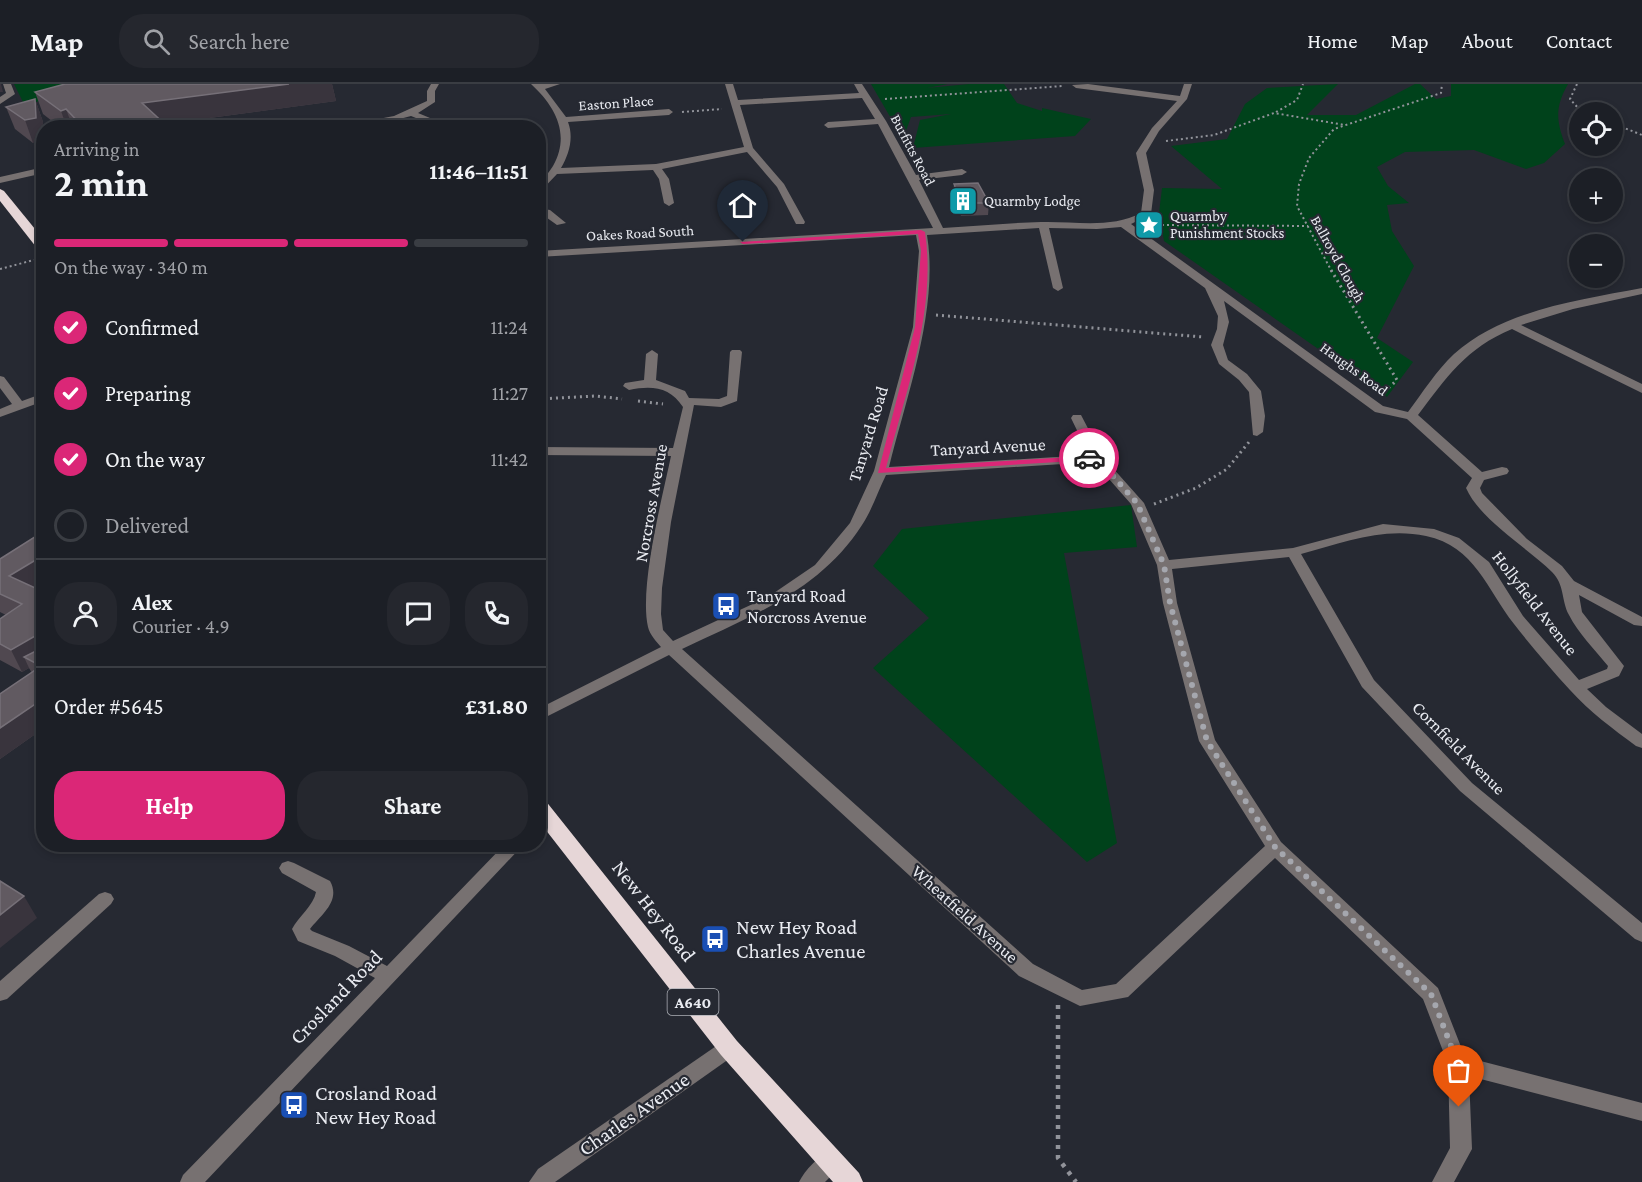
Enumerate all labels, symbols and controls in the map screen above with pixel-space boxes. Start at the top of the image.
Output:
search box [119,14,539,68]
icon: search [140,25,173,58]
text: Map [30,26,83,57]
text: Search here [188,29,289,54]
text: Home [1307,29,1357,53]
text: Map [1390,29,1429,53]
text: About [1462,29,1513,53]
text: Contact [1546,29,1612,53]
street label: Easton Place [578,92,655,114]
map controls [1569,102,1623,288]
button: locate [1569,102,1623,156]
street label: Burfitts Road [888,112,939,188]
text: Arriving in [54,138,139,160]
text: 11:46–11:51 [429,159,528,184]
text: 2 min [54,161,148,204]
button: + [1569,168,1623,222]
pin [717,180,768,242]
building icon: Quarmby Lodge [947,185,979,217]
icon: home [726,189,759,222]
place label: Quarmby Lodge [984,193,1081,210]
place label: Quarmby Punishment Stocks [1170,208,1284,241]
place icon: Quarmby Punishment Stocks [1133,209,1165,241]
street label: Ballroyd Clough [1307,213,1368,306]
street label: Oakes Road South [586,222,694,244]
button: − [1569,234,1623,288]
text: On the way · 340 m [54,256,208,278]
icon: check [54,311,87,344]
text: Confirmed [105,315,199,340]
text: 11:24 [490,316,528,338]
street label: Haughs Road [1317,339,1391,400]
icon: check [54,377,87,410]
text: Preparing [105,381,191,406]
text: 11:27 [492,382,528,404]
street label: Tanyard Road [844,383,892,484]
courier [1059,428,1119,488]
street label: Tanyard Avenue [930,434,1046,460]
street label: Norcross Avenue [631,442,671,564]
icon: car [1073,442,1106,475]
icon: check [54,443,87,476]
text: On the way [105,447,205,472]
text: 11:42 [491,448,528,470]
text: Delivered [105,513,189,538]
street label: Hollyfield Avenue [1488,547,1582,659]
button: person [54,582,117,645]
button: chat [387,582,450,645]
button: phone [465,582,528,645]
place label: Tanyard Road Norcross Avenue [747,586,867,627]
text: Alex [132,590,173,615]
bus stop icon: Tanyard Road Norcross Avenue [710,590,742,622]
text: Courier · 4.9 [132,615,230,637]
text: Order #5645 [54,694,164,719]
text: £31.80 [465,694,528,719]
street label: Cornfield Avenue [1408,697,1510,799]
button: Help [54,771,285,840]
button: Share [297,771,528,840]
street label: New Hey Road [607,856,701,966]
street label: Wheatfield Avenue [908,861,1022,967]
place label: New Hey Road Charles Avenue [736,915,866,963]
bus stop icon: New Hey Road Charles Avenue [699,923,731,955]
street label: Crosland Road [285,945,387,1049]
road number: A640 [668,989,718,1015]
pin [1433,1045,1484,1107]
icon: bag [1442,1054,1475,1087]
street label: Charles Avenue [574,1067,694,1161]
place label: Crosland Road New Hey Road [315,1081,437,1129]
bus stop icon: Crosland Road New Hey Road [278,1089,310,1121]

